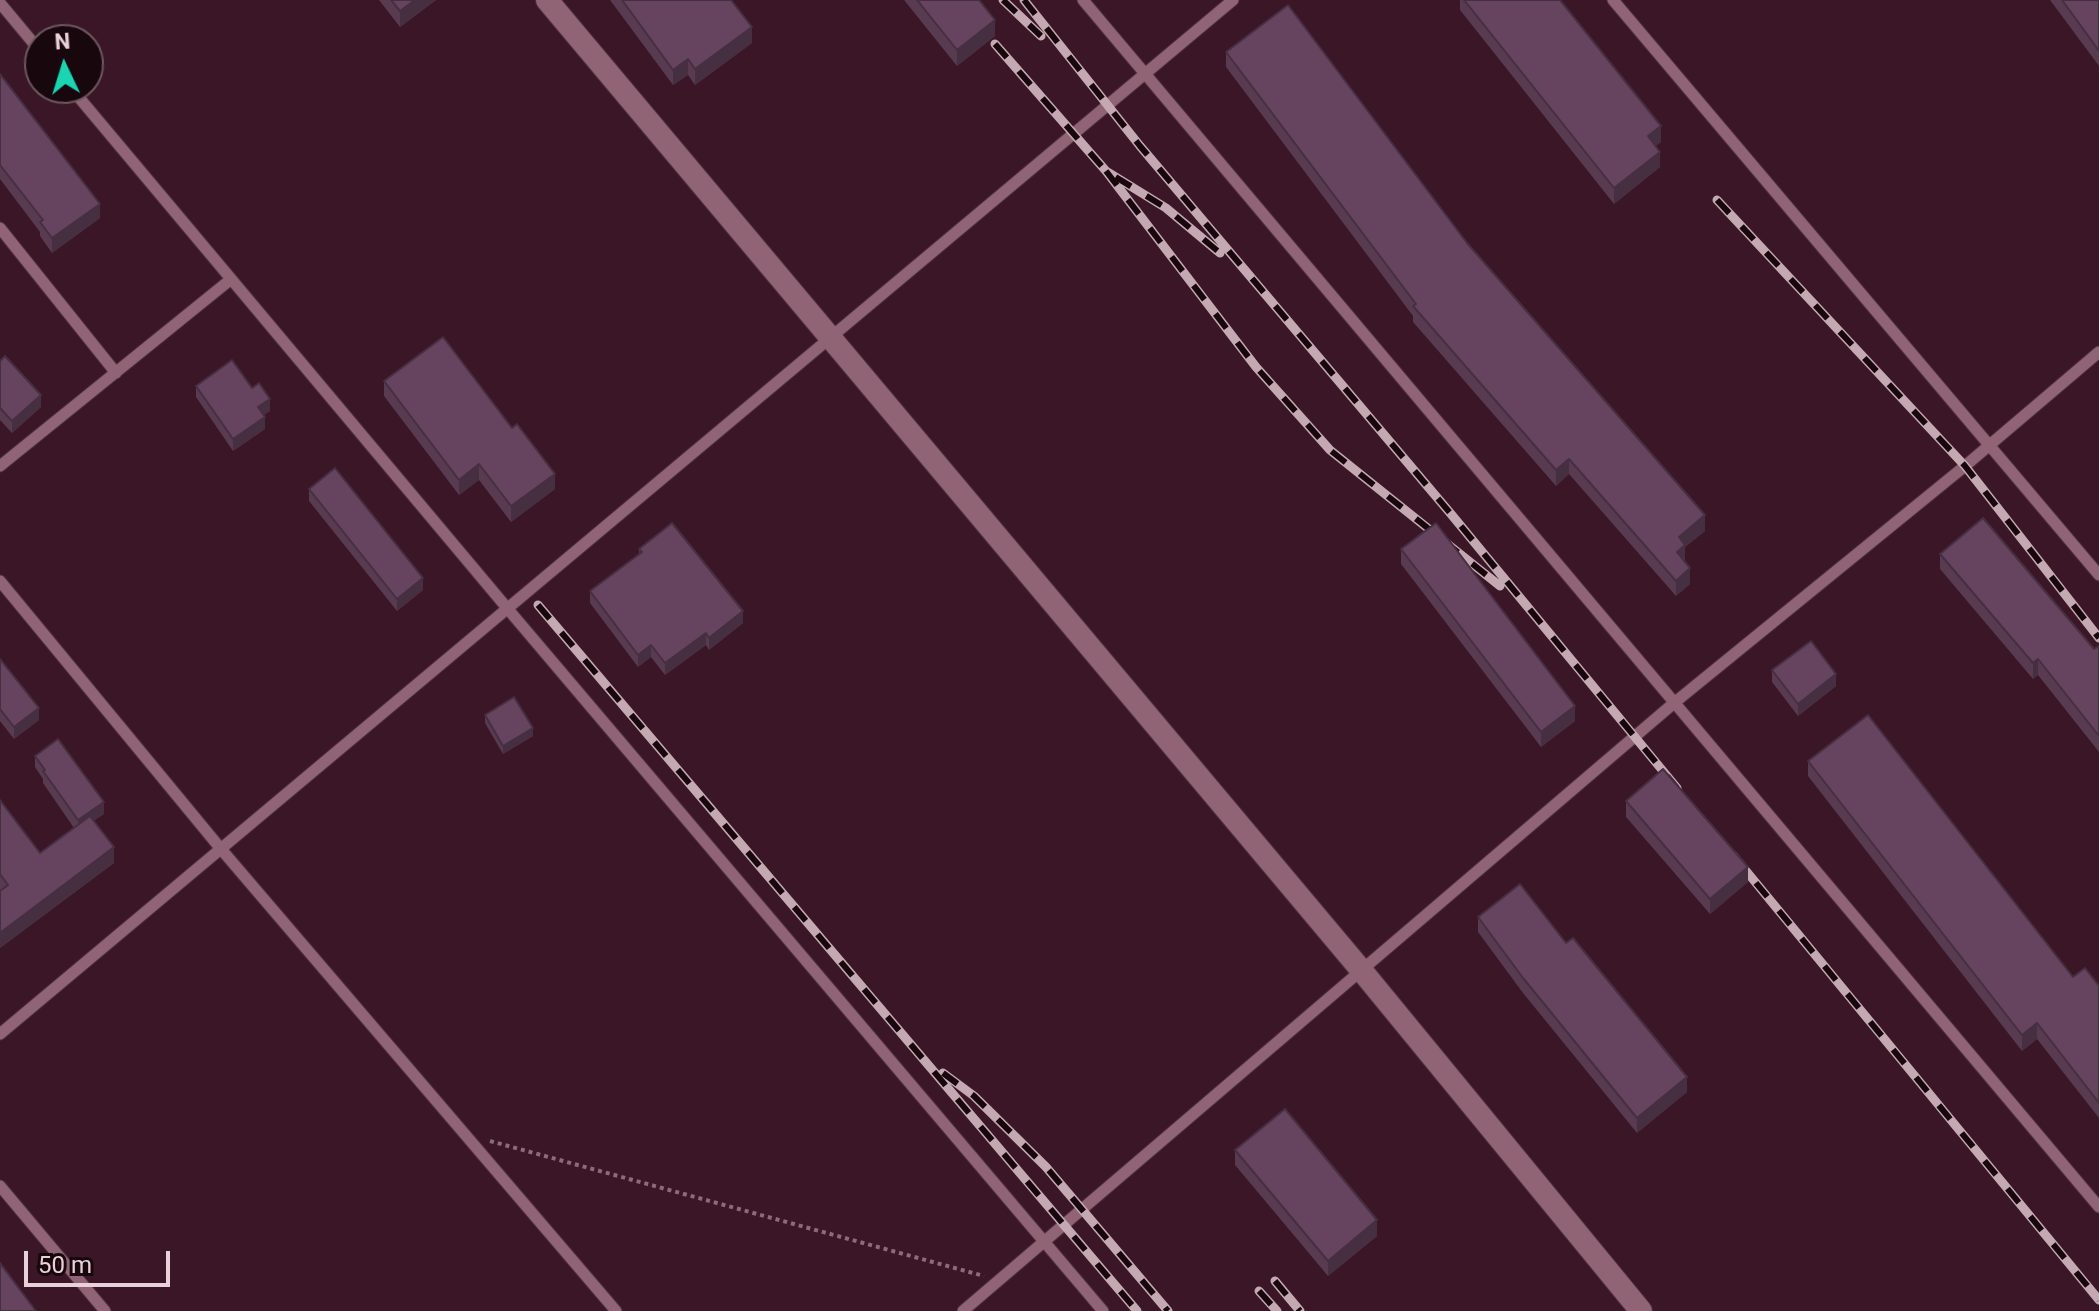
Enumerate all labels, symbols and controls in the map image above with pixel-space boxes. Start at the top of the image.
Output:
north arrow [24,24,104,104]
text: N [54,29,71,55]
scale bar [28,1235,174,1285]
text: 50 m [38,1251,92,1279]

